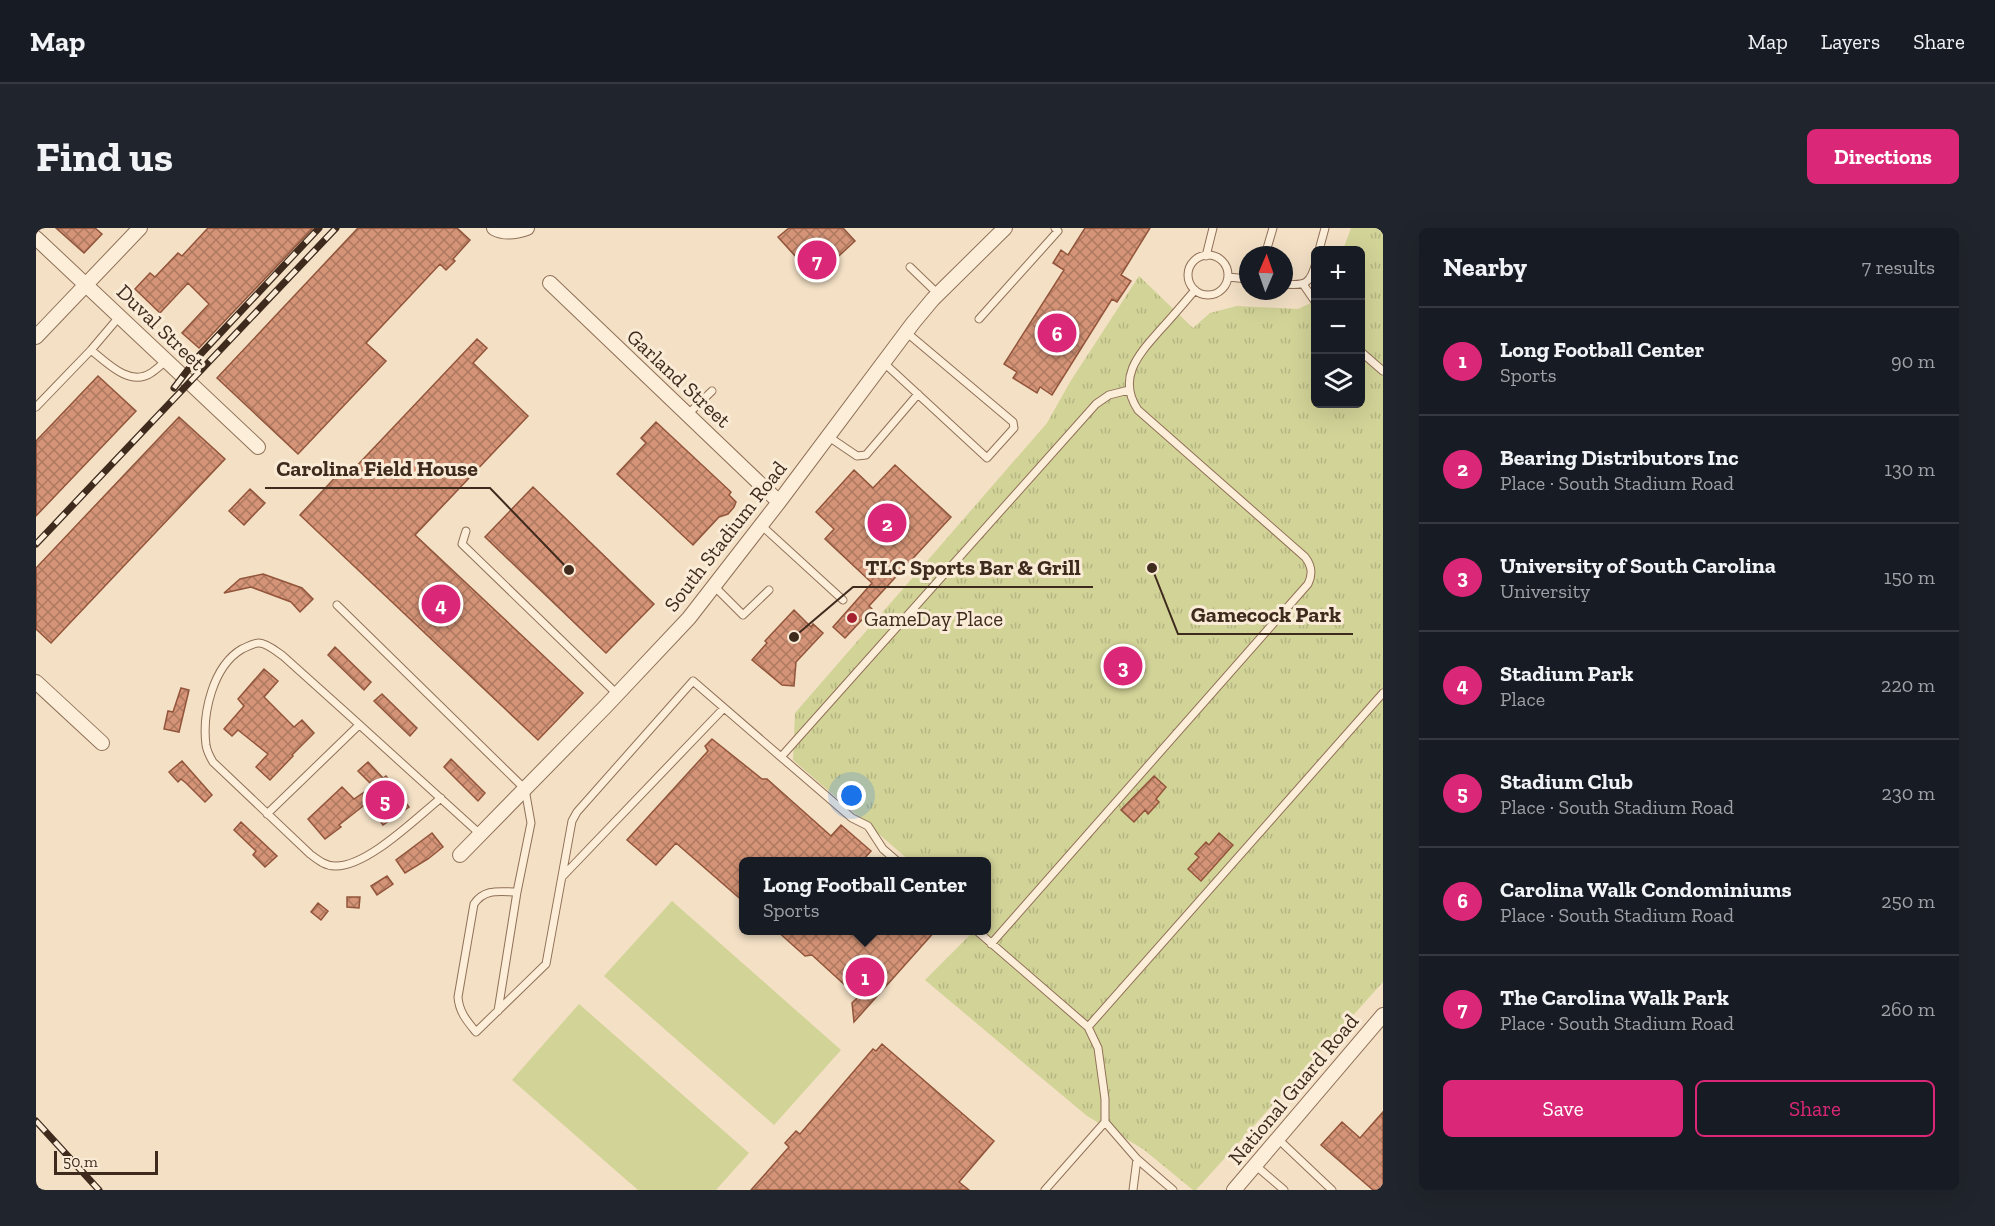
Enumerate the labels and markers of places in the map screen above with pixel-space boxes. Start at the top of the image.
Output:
pin: 7 [798,237,836,282]
pin: 6 [1038,310,1076,356]
callout: Carolina Field House [265,448,490,488]
pin: 2 [868,500,906,546]
callout: TLC Sports Bar & Grill [853,547,1093,587]
pin: 4 [422,582,460,626]
callout: Gamecock Park [1178,594,1353,634]
place label: GameDay Place [864,606,1003,631]
marker: GameDay Place [845,611,859,625]
pin: 3 [1104,644,1142,688]
pin: 5 [366,778,404,822]
pin: 1 [846,954,884,999]

